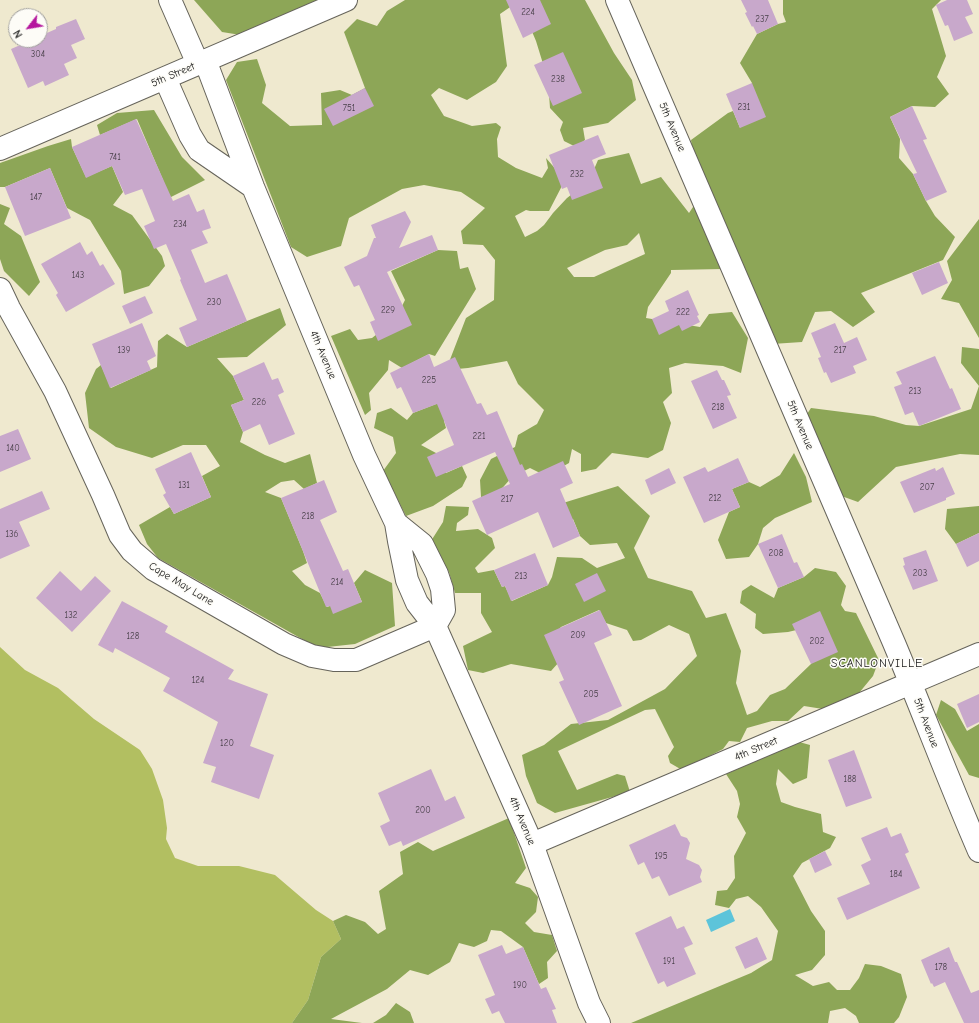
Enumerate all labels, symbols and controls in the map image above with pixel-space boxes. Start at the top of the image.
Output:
house number: 224 [521,7,535,17]
north arrow [8,8,48,48]
house number: 237 [755,14,769,24]
text: N [11,27,26,40]
house number: 304 [31,49,45,59]
street label: 5th Street [149,60,197,90]
house number: 238 [551,74,565,84]
street label: 5th Avenue [656,100,688,154]
house number: 231 [738,102,750,112]
house number: 751 [343,103,355,113]
house number: 741 [109,152,121,162]
house number: 232 [570,169,584,179]
house number: 147 [30,192,42,202]
house number: 234 [173,219,187,229]
house number: 143 [72,270,84,280]
house number: 230 [207,297,221,307]
house number: 229 [381,305,395,315]
house number: 222 [676,307,690,317]
street label: 4th Avenue [307,329,339,381]
house number: 139 [118,345,130,355]
house number: 217 [834,345,846,355]
house number: 225 [422,375,436,385]
house number: 213 [909,386,921,396]
house number: 226 [252,397,266,407]
street label: 5th Avenue [784,398,816,452]
house number: 218 [712,402,724,412]
house number: 221 [473,431,485,441]
house number: 140 [6,443,20,453]
house number: 131 [178,480,190,490]
house number: 207 [920,482,934,492]
house number: 212 [709,493,721,503]
house number: 217 [501,494,513,504]
house number: 218 [302,511,314,521]
house number: 136 [6,529,18,539]
house number: 208 [769,548,783,558]
street label: Cape May Lane [146,559,216,609]
house number: 203 [913,568,927,578]
house number: 213 [515,571,527,581]
house number: 214 [331,577,343,587]
house number: 132 [65,610,77,620]
house number: 209 [571,630,585,640]
house number: 128 [127,631,139,641]
house number: 202 [810,636,824,646]
district label: SCANLONVILLE [831,657,923,671]
house number: 124 [192,675,204,685]
house number: 205 [583,689,599,699]
street label: 5th Avenue [910,696,942,750]
street label: 4th Street [732,734,780,764]
house number: 120 [220,738,234,748]
house number: 188 [844,774,856,784]
street label: 4th Avenue [506,795,538,847]
house number: 200 [415,805,431,815]
house number: 195 [654,851,668,861]
house number: 184 [890,869,902,879]
house number: 191 [663,956,675,966]
house number: 178 [935,962,947,972]
house number: 190 [513,980,527,990]

